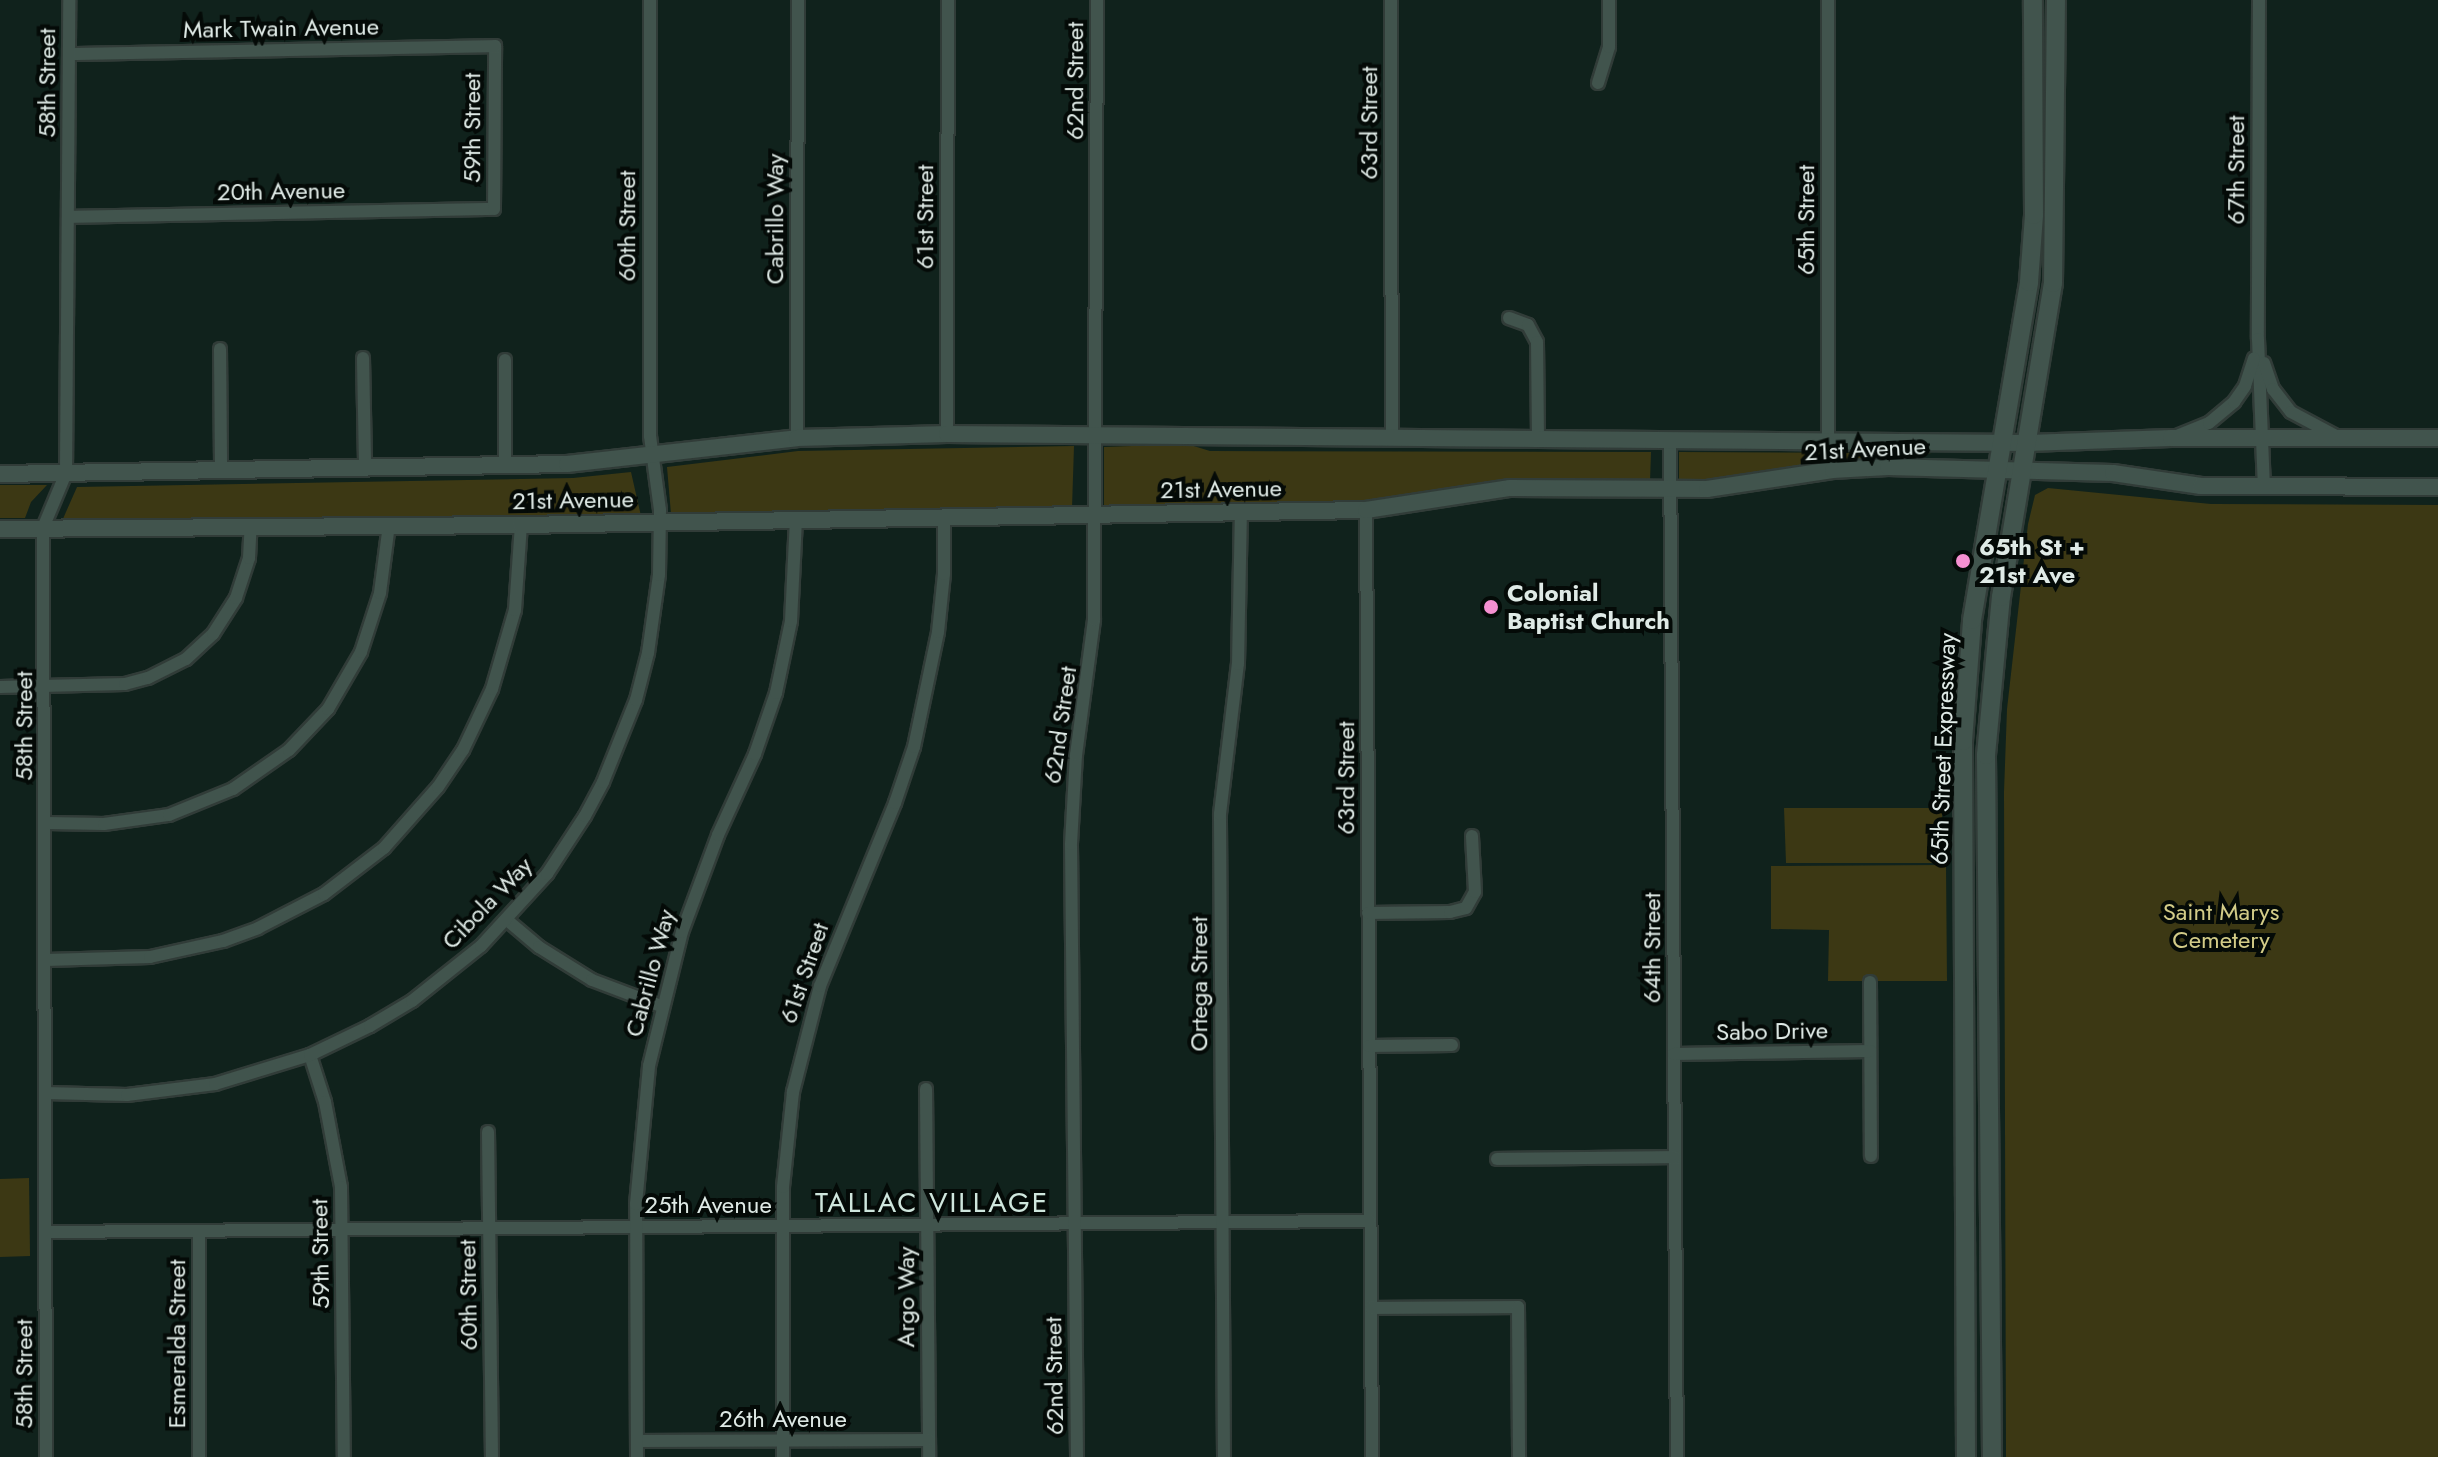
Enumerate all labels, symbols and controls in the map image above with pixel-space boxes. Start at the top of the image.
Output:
street label: Mark Twain Avenue [183,12,379,44]
street label: 62nd Street [1061,22,1089,140]
street label: 58th Street [33,28,61,138]
street label: 63rd Street [1355,66,1383,180]
street label: 59th Street [458,73,486,183]
street label: 67th Street [2222,115,2250,225]
street label: Cabrillo Way [761,154,789,284]
street label: 61st Street [911,165,939,269]
street label: 65th Street [1792,165,1820,275]
street label: 60th Street [613,170,641,282]
street label: 20th Avenue [217,175,345,207]
street label: 21st Avenue [1803,431,1927,467]
street label: 21st Avenue [1160,474,1282,504]
street label: 21st Avenue [512,485,634,515]
place label: 65th St + 21st Ave [1979,533,2085,589]
marker: 65th St + 21st Ave [1954,552,1972,570]
place label: Colonial Baptist Church [1507,579,1670,635]
marker: Colonial Baptist Church [1482,598,1500,616]
street label: 65th Street Expressway [1925,633,1961,865]
street label: 62nd Street [1038,664,1082,786]
street label: 58th Street [10,671,38,781]
street label: 63rd Street [1332,721,1360,835]
street label: Cibola Way [436,851,538,955]
street label: 64th Street [1638,893,1666,1003]
park label: Saint Marys Cemetery [2163,898,2279,954]
street label: Cabrillo Way [619,906,681,1040]
street label: Ortega Street [1185,917,1213,1051]
street label: 61st Street [773,919,835,1027]
street label: Sabo Drive [1716,1016,1828,1046]
district label: TALLAC VILLAGE [815,1186,1049,1220]
street label: 25th Avenue [644,1191,772,1219]
street label: 59th Street [305,1199,335,1309]
street label: 60th Street [453,1239,483,1351]
street label: Argo Way [892,1246,920,1348]
street label: Esmeralda Street [163,1260,191,1428]
street label: 62nd Street [1039,1317,1069,1435]
street label: 58th Street [10,1319,38,1429]
street label: 26th Avenue [719,1405,847,1433]

